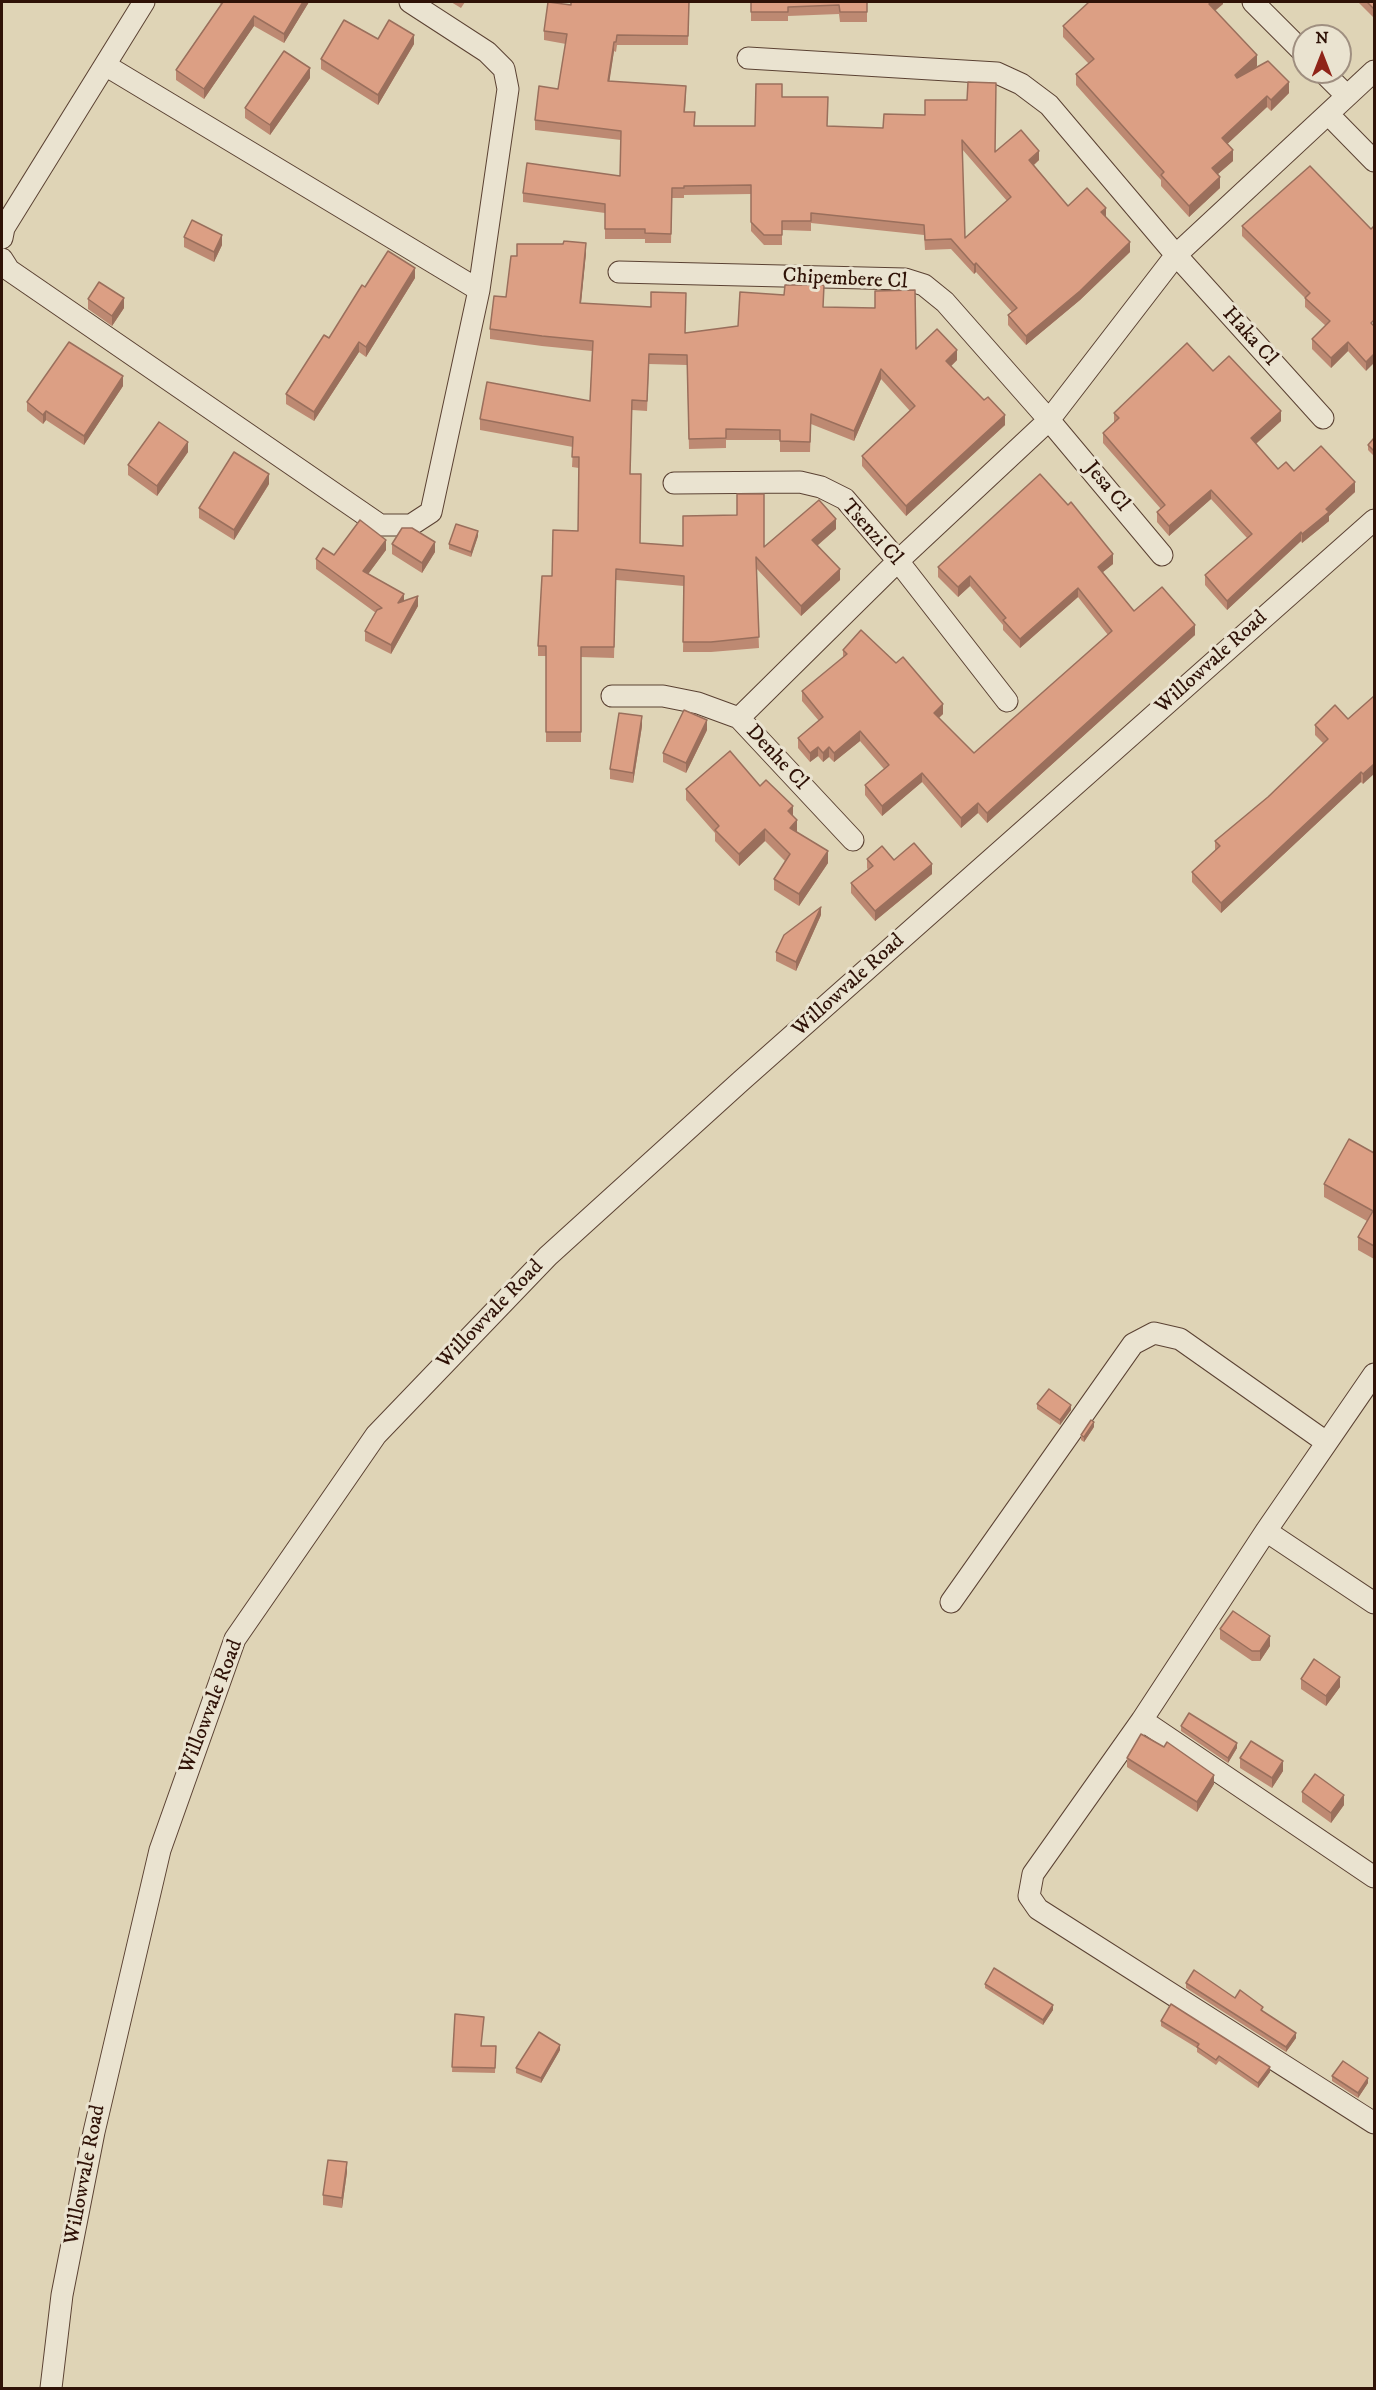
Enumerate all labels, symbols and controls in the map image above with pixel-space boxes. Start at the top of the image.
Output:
north arrow [1292,24,1352,84]
text: N [1315,28,1329,48]
street label: Chipembere Cl [782,264,908,296]
street label: Haka Cl [1216,302,1282,372]
street label: Jesa Cl [1078,457,1134,517]
street label: Tsenzi Cl [835,495,907,571]
street label: Willowvale Road [1151,606,1273,720]
street label: Denhe Cl [740,720,812,796]
street label: Willowvale Road [788,929,910,1043]
street label: Willowvale Road [433,1255,549,1375]
street label: Willowvale Road [175,1636,249,1778]
street label: Willowvale Road [60,2103,112,2247]

